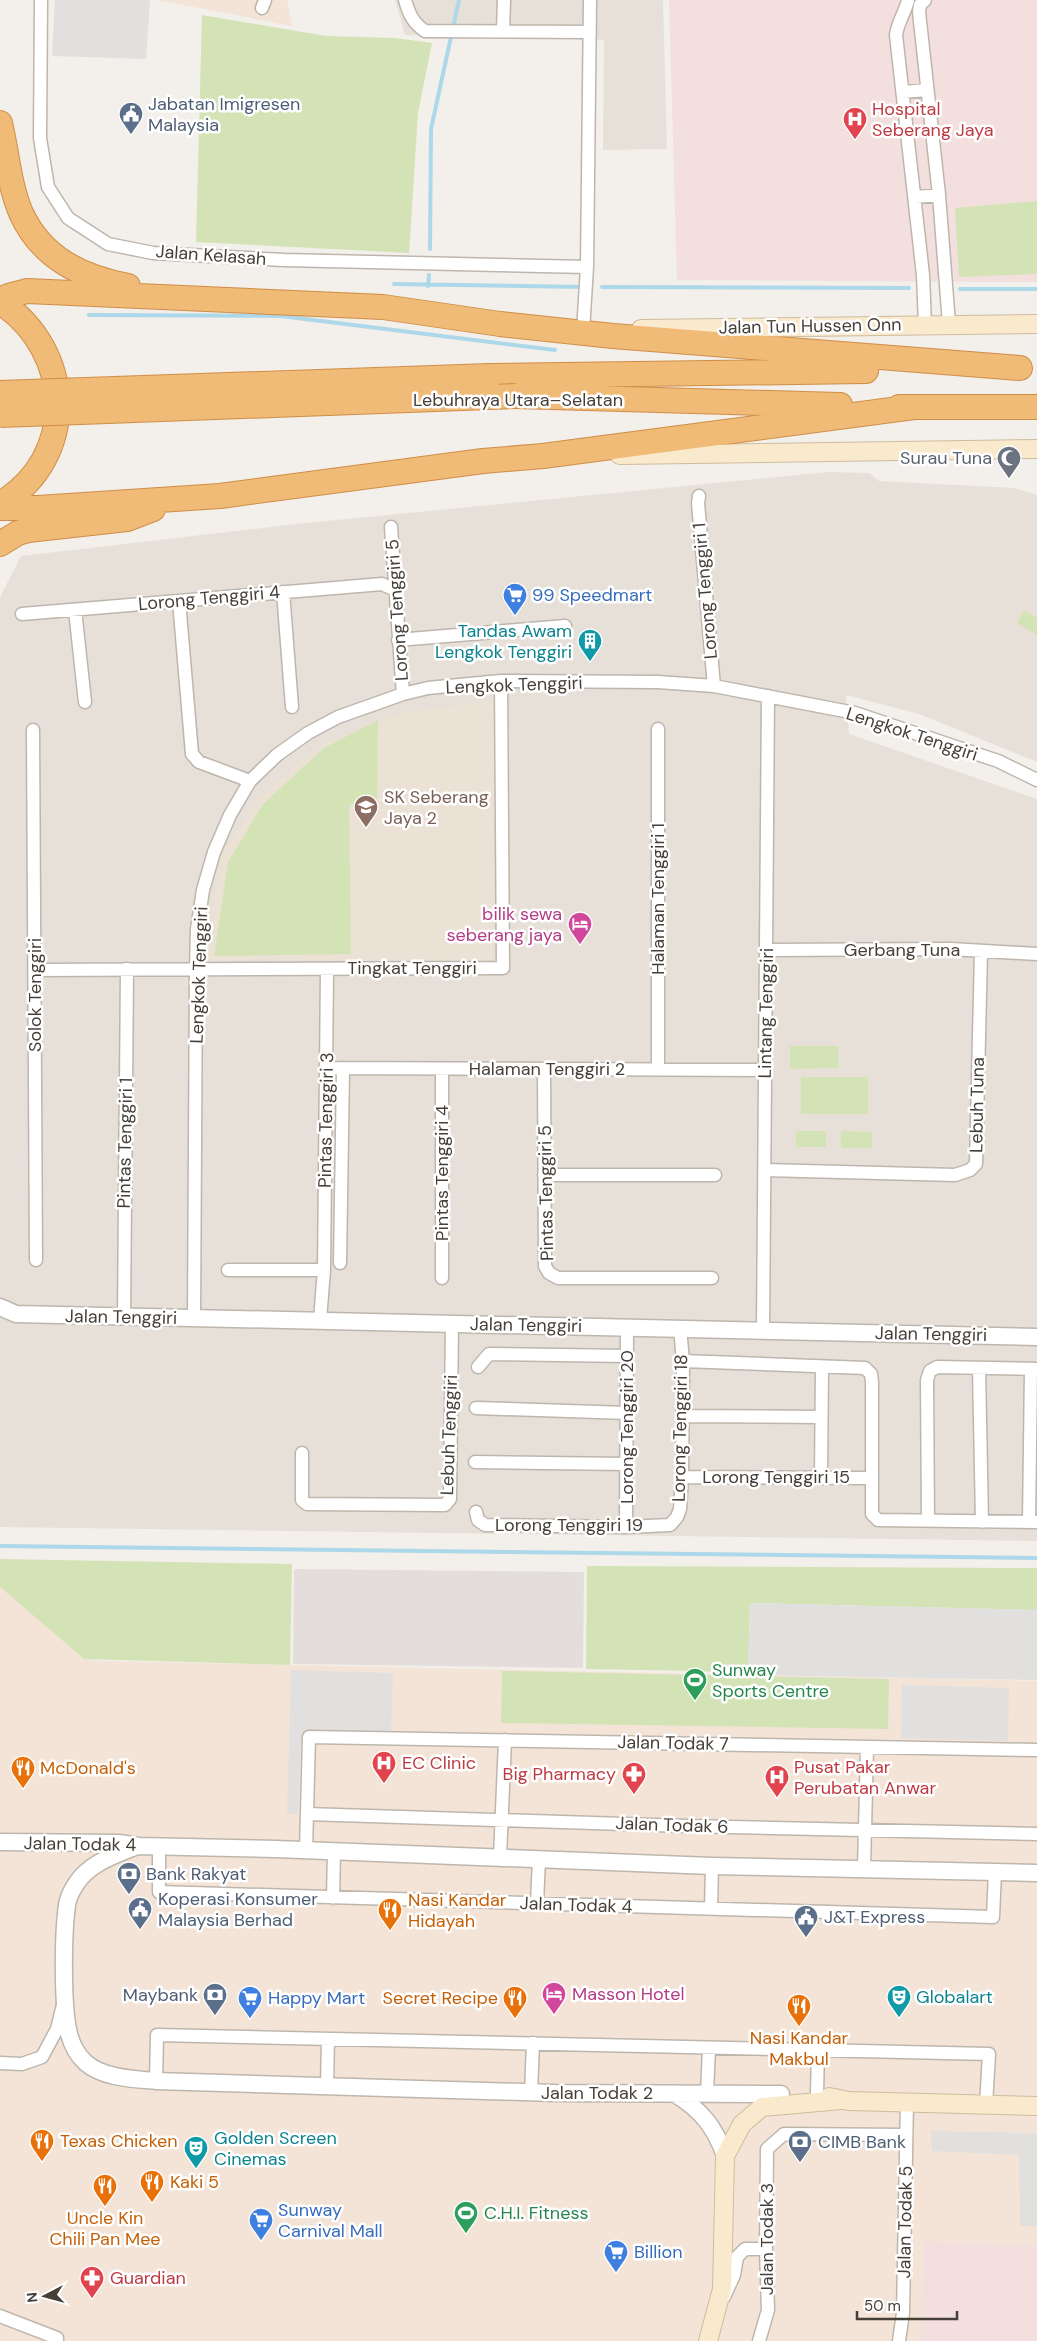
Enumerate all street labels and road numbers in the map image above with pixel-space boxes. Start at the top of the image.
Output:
street label: Jalan Kelasah [155,239,267,271]
street label: Jalan Tun Hussen Onn [718,312,902,340]
street label: Lebuhraya Utara–Selatan [413,388,623,412]
street label: Lorong Tenggiri 1 [687,522,723,660]
street label: Lorong Tenggiri 5 [380,538,414,682]
street label: Lorong Tenggiri 4 [137,580,281,616]
street label: Lengkok Tenggiri [445,671,583,699]
street label: Lengkok Tenggiri [843,701,981,767]
street label: Halaman Tenggiri 1 [646,823,670,975]
street label: Lengkok Tenggiri [185,906,213,1044]
street label: Solok Tenggiri [23,938,47,1052]
street label: Gerbang Tuna [844,938,960,962]
street label: Lintang Tenggiri [753,948,779,1078]
street label: Tingkat Tenggiri [347,956,477,980]
street label: Pintas Tenggiri 3 [313,1052,339,1188]
street label: Halaman Tenggiri 2 [469,1057,625,1081]
street label: Lebuh Tuna [964,1057,990,1153]
street label: Pintas Tenggiri 1 [112,1078,138,1208]
street label: Pintas Tenggiri 4 [430,1105,454,1241]
street label: Pintas Tenggiri 5 [533,1125,559,1261]
street label: Jalan Tenggiri [65,1304,177,1330]
street label: Jalan Tenggiri [470,1312,582,1338]
street label: Jalan Tenggiri [875,1321,987,1347]
street label: Lorong Tenggiri 20 [615,1350,639,1504]
street label: Lorong Tenggiri 18 [667,1354,693,1502]
street label: Lebuh Tenggiri [435,1374,463,1496]
street label: Lorong Tenggiri 15 [702,1465,850,1489]
street label: Lorong Tenggiri 19 [495,1513,643,1537]
street label: Jalan Todak 7 [617,1730,729,1756]
street label: Jalan Todak 6 [615,1811,729,1839]
street label: Jalan Todak 4 [23,1831,137,1857]
street label: Jalan Todak 4 [519,1891,633,1919]
street label: Jalan Todak 2 [541,2081,653,2105]
street label: Jalan Todak 5 [892,2165,918,2279]
street label: Jalan Todak 3 [755,2183,779,2295]

